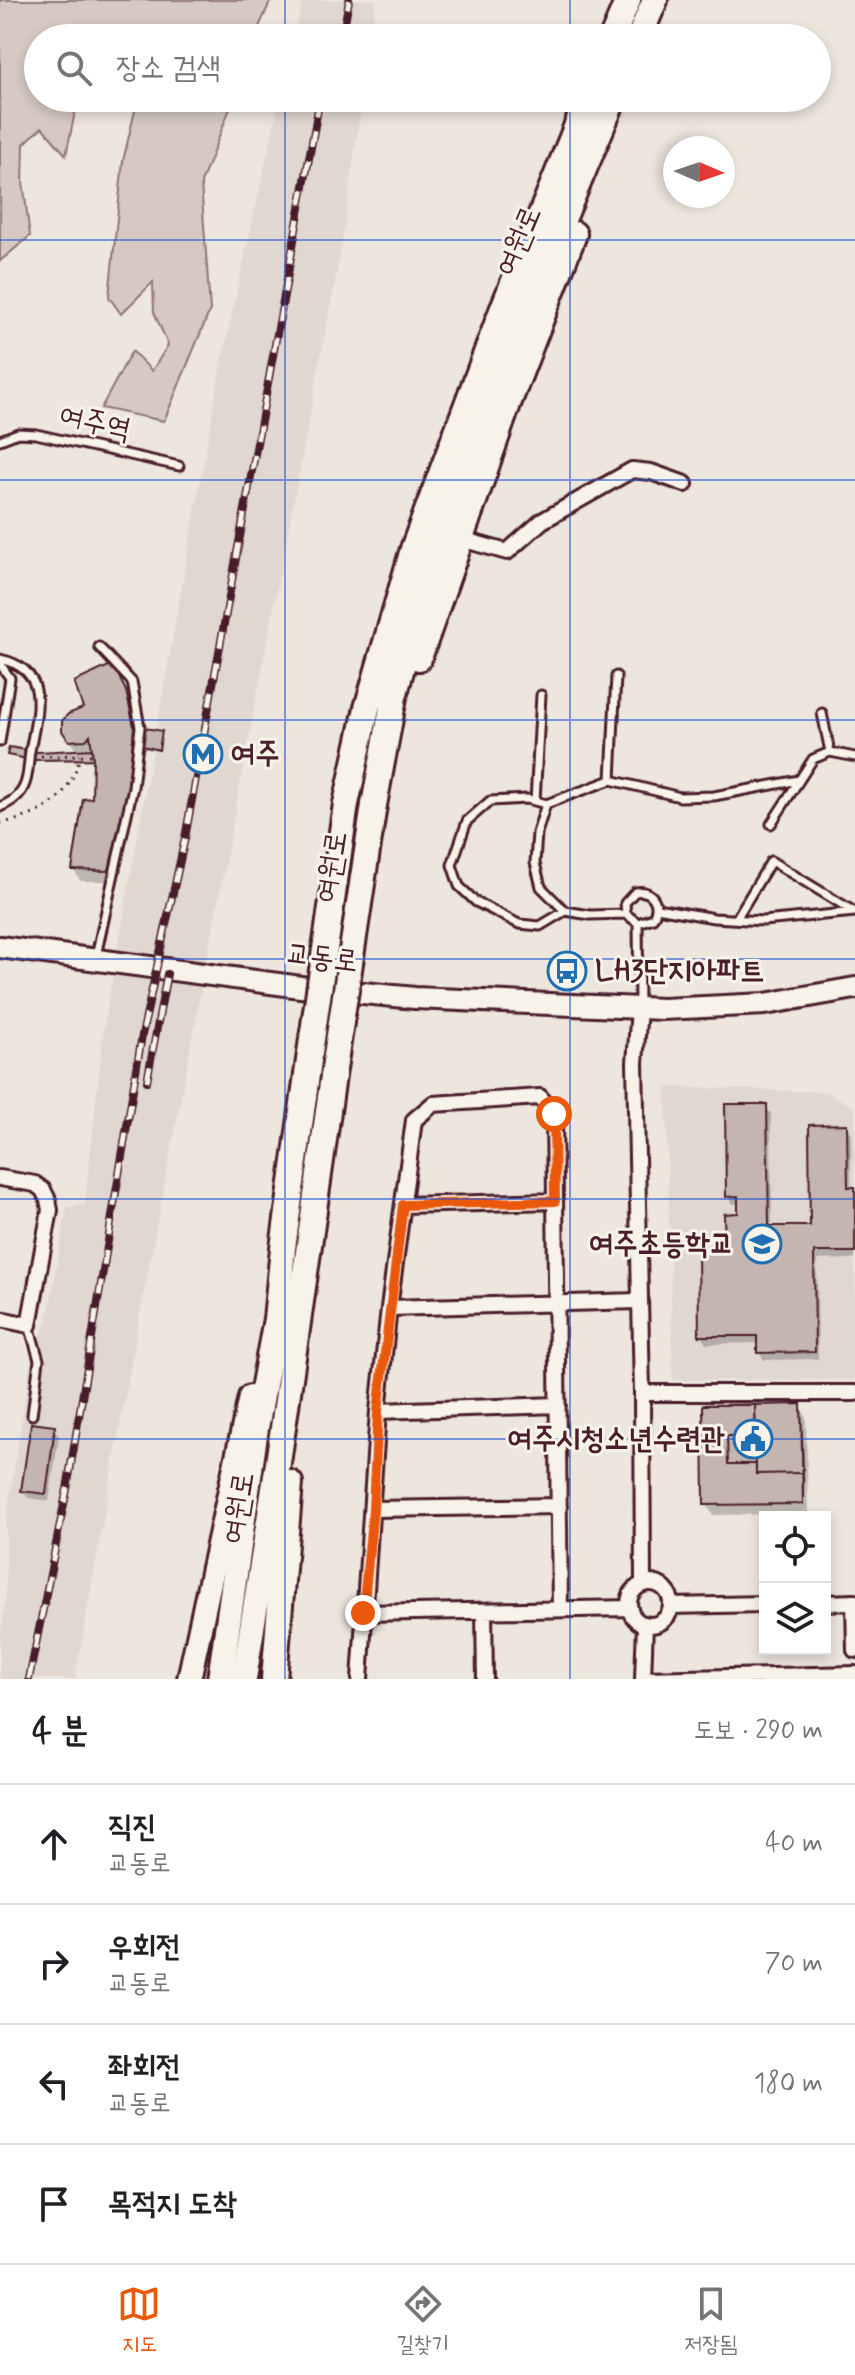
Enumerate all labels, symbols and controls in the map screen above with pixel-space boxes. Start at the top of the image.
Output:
search box [24,24,831,112]
icon: search [52,46,96,90]
text: 장소 검색 [116,49,221,88]
north arrow [663,136,735,208]
street label: 여원로 [487,200,551,282]
street label: 여주역 [55,396,135,450]
metro station icon: 여주 [182,733,224,775]
place label: 여주 [231,735,279,774]
street label: 여원로 [307,828,357,906]
street label: 교동로 [284,934,360,982]
bus stop icon: LH3단지아파트 [546,950,588,992]
place label: LH3단지아파트 [595,952,764,991]
route start [536,1096,572,1132]
school or university icon: 여주초등학교 [741,1223,783,1265]
place label: 여주초등학교 [589,1225,734,1264]
public building icon: 여주시청소년수련관 [732,1418,774,1460]
place label: 여주시청소년수련관 [508,1420,725,1459]
street label: 여원로 [214,1469,264,1547]
map controls [759,1511,831,1655]
button: locate [759,1511,831,1583]
button: layers [759,1583,831,1655]
route end [345,1595,381,1631]
text: 4 분 [32,1709,88,1754]
text: 도보 · 290 m [693,1714,823,1748]
text: 직진 [108,1808,156,1847]
icon: ahead [32,1822,76,1866]
text: 40 m [765,1827,823,1861]
text: 교동로 [108,1847,171,1881]
text: 우회전 [108,1928,180,1967]
icon: right [32,1942,76,1986]
text: 70 m [765,1947,823,1981]
text: 교동로 [108,1967,171,2001]
text: 좌회전 [108,2048,180,2087]
icon: left [32,2062,76,2106]
text: 180 m [754,2067,823,2101]
text: 교동로 [108,2087,171,2121]
icon: arrive [32,2182,76,2226]
text: 목적지 도착 [108,2185,237,2224]
tab: 지도 [117,2282,161,2359]
tab: 길찾기 [396,2282,449,2359]
tab: 저장됨 [684,2282,738,2359]

